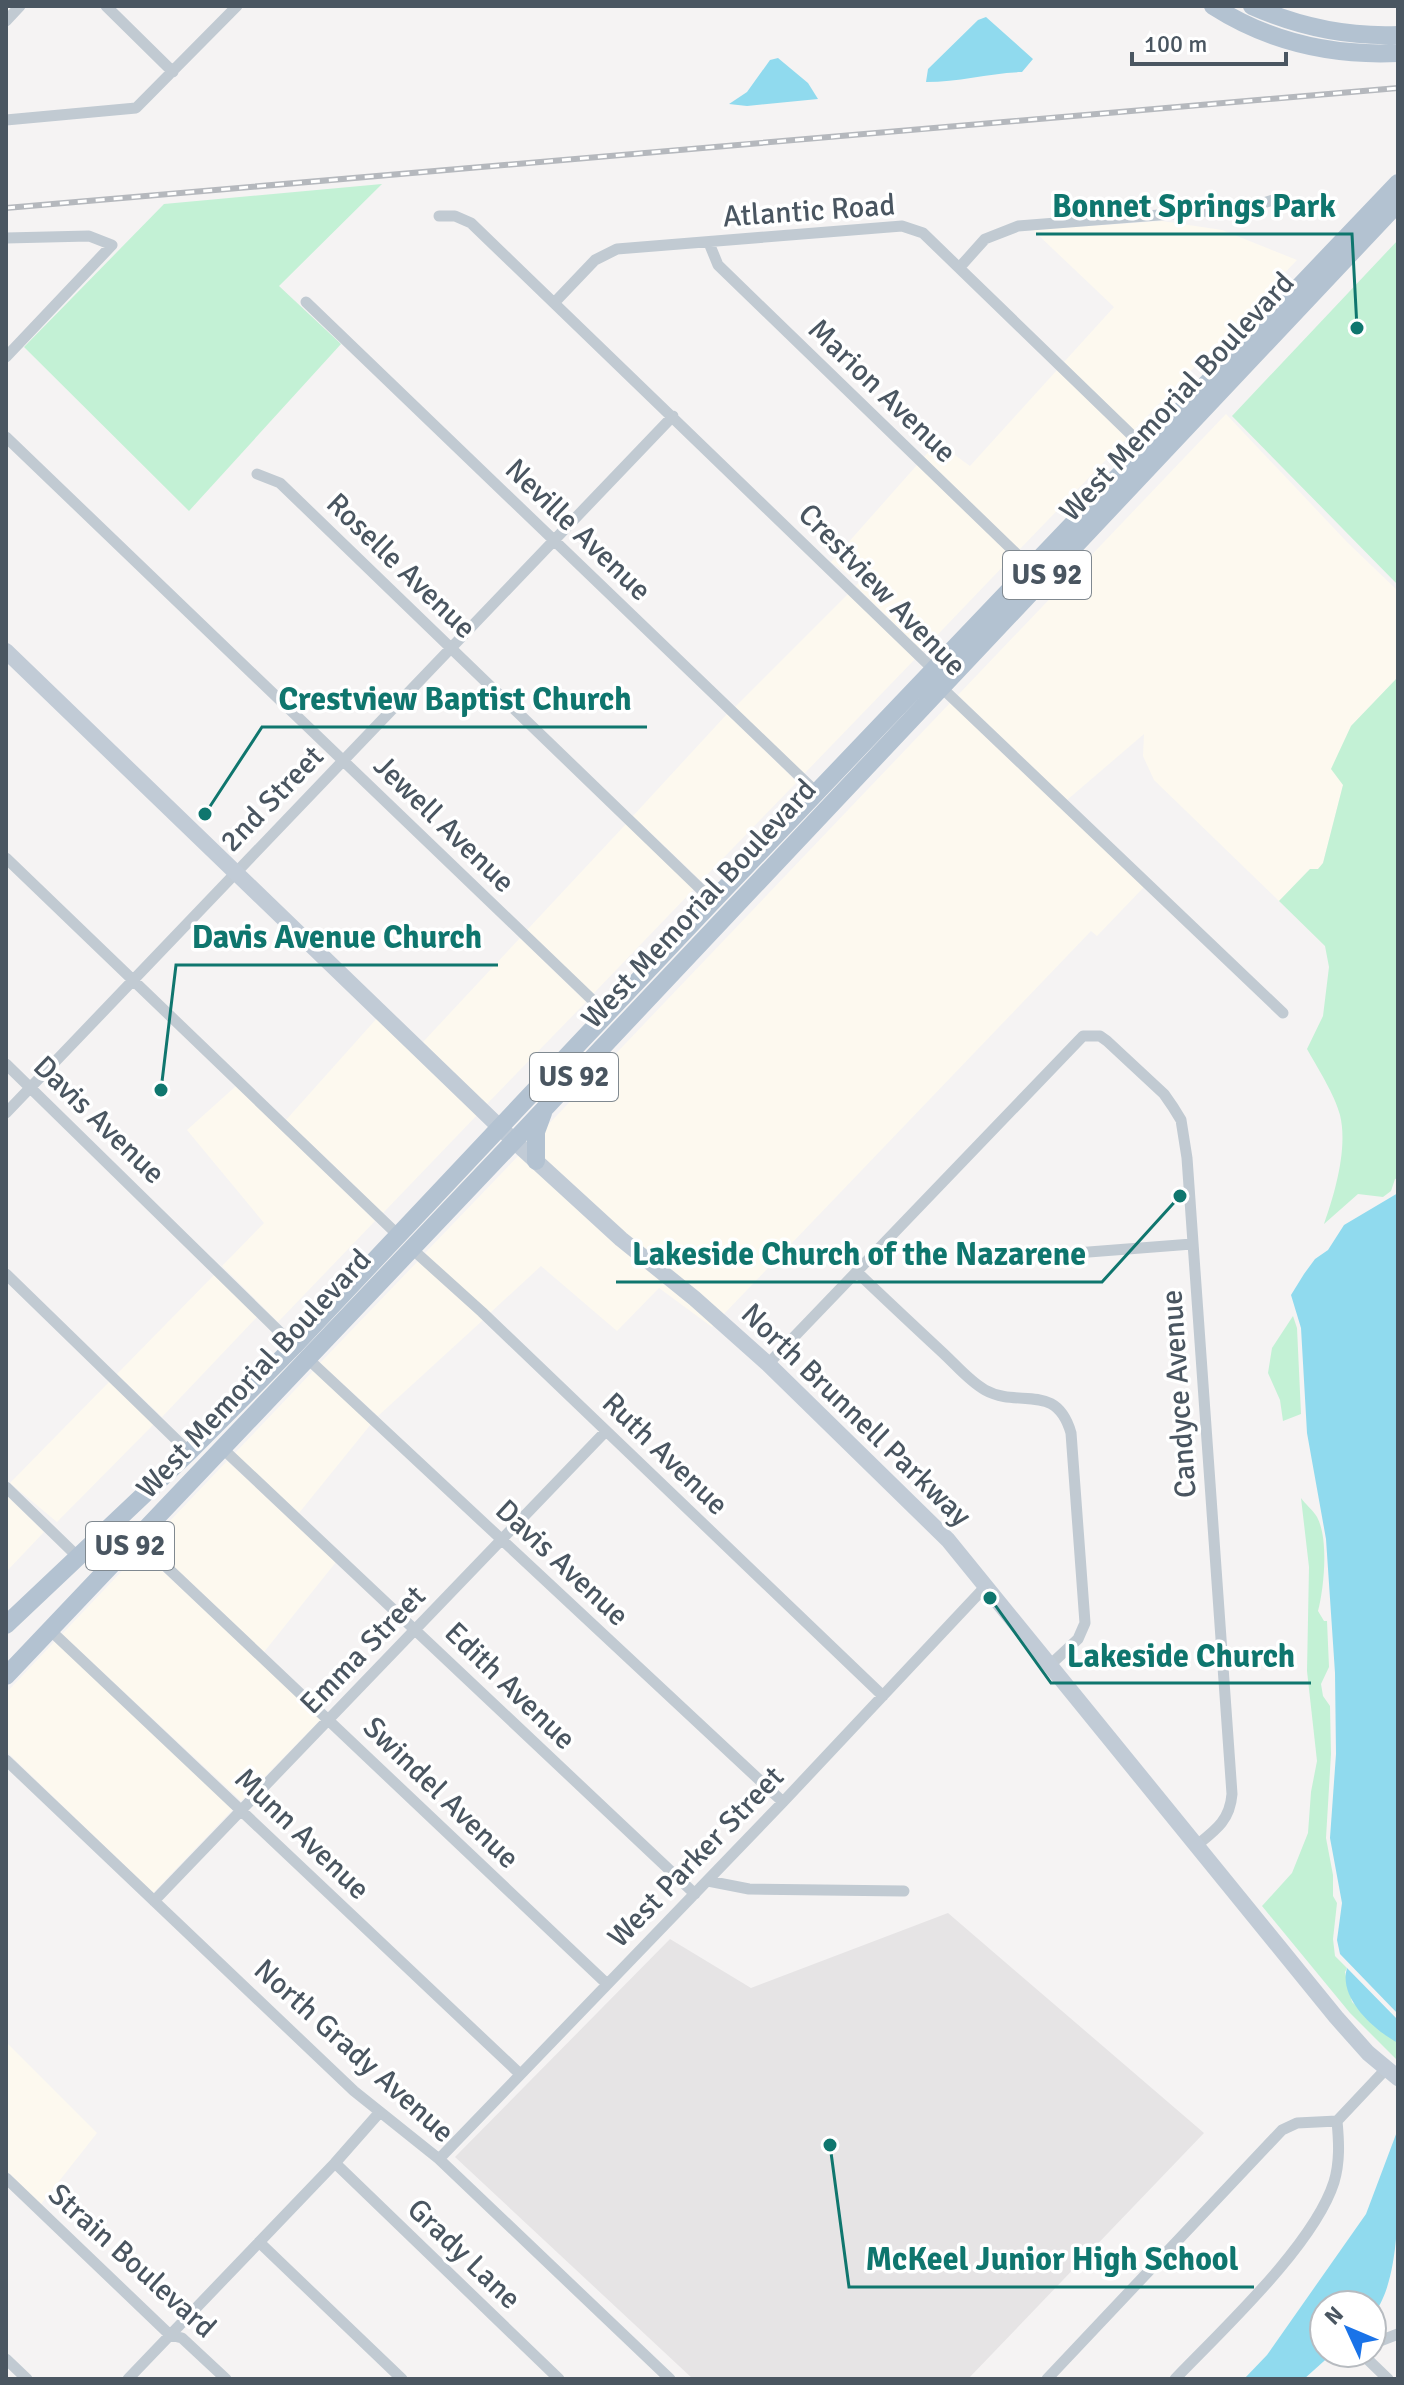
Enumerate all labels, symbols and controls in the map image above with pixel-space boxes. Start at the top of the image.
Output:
scale bar [1132,16,1286,66]
text: 100 m [1144,29,1207,59]
callout: Bonnet Springs Park [1036,178,1352,234]
street label: Atlantic Road [722,187,896,235]
text: Bonnet Springs Park [1052,187,1336,226]
street label: West Memorial Boulevard [1052,265,1302,529]
street label: Marion Avenue [800,311,964,471]
street label: Neville Avenue [497,451,659,609]
street label: Roselle Avenue [318,485,484,647]
street label: Crestview Avenue [790,496,974,684]
road number: US 92 [1003,551,1091,599]
callout: Crestview Baptist Church [262,671,647,727]
text: Crestview Baptist Church [278,680,632,719]
street label: 2nd Street [212,738,332,860]
street label: Jewell Avenue [366,747,522,901]
street label: West Memorial Boulevard [574,772,824,1036]
callout: Davis Avenue Church [176,909,498,965]
text: Davis Avenue Church [192,918,482,957]
street label: Davis Avenue [25,1048,173,1192]
road number: US 92 [530,1053,618,1101]
callout: Lakeside Church of the Nazarene [616,1226,1102,1282]
text: Lakeside Church of the Nazarene [632,1235,1086,1274]
street label: West Memorial Boulevard [129,1242,379,1506]
street label: Candyce Avenue [1153,1289,1205,1499]
street label: North Brunnell Parkway [733,1295,979,1535]
street label: Ruth Avenue [594,1385,736,1523]
street label: Davis Avenue [488,1492,636,1634]
road number: US 92 [86,1522,174,1570]
street label: Emma Street [292,1578,434,1722]
street label: Edith Avenue [437,1614,583,1758]
callout: Lakeside Church [1051,1627,1311,1683]
text: Lakeside Church [1067,1637,1295,1676]
street label: Swindel Avenue [355,1709,527,1877]
street label: West Parker Street [600,1759,792,1955]
street label: Munn Avenue [227,1760,377,1908]
street label: North Grady Avenue [246,1951,462,2151]
street label: Strain Boulevard [40,2176,224,2346]
street label: Grady Lane [399,2191,529,2317]
callout: McKeel Junior High School [849,2231,1254,2287]
text: McKeel Junior High School [865,2240,1239,2279]
north arrow [1308,2289,1388,2369]
text: N [1319,2301,1349,2330]

